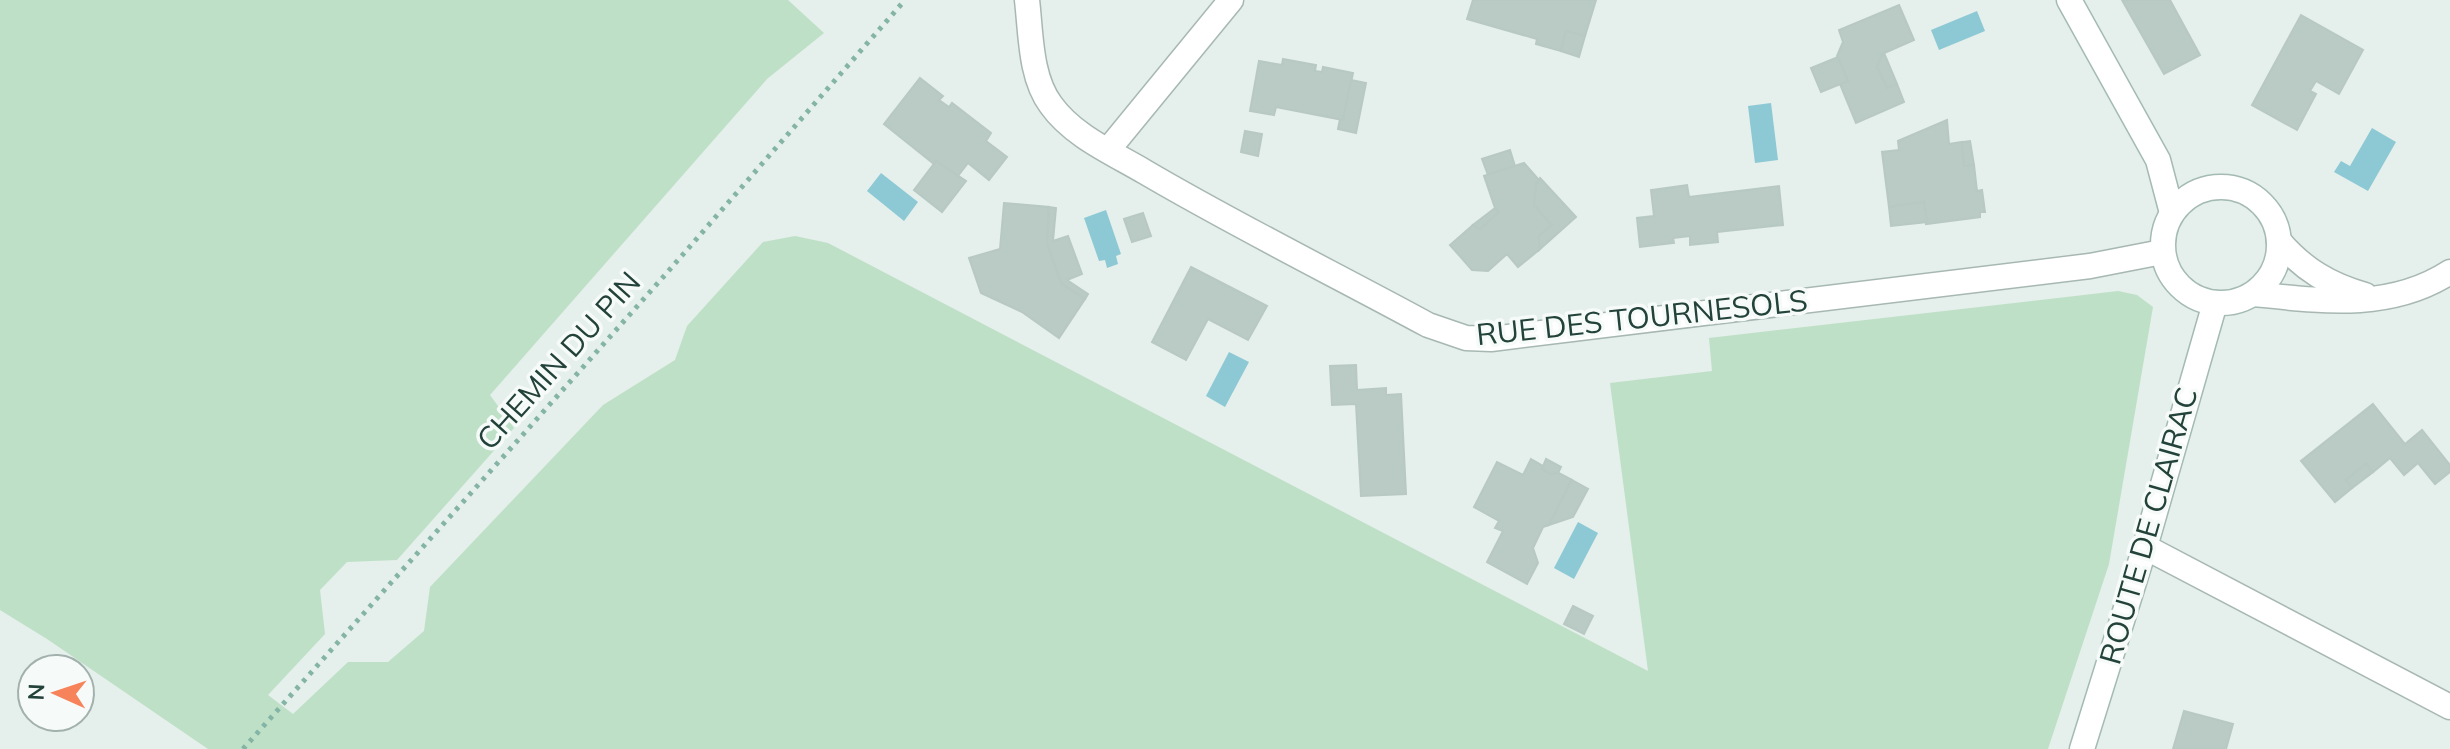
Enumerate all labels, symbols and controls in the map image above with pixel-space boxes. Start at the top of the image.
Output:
street label: CHEMIN DU PIN [468,263,648,457]
street label: RUE DES TOURNESOLS [1474,281,1810,353]
street label: ROUTE DE CLAIRAC [2090,383,2206,668]
north arrow [16,653,96,733]
text: N [22,683,50,701]

